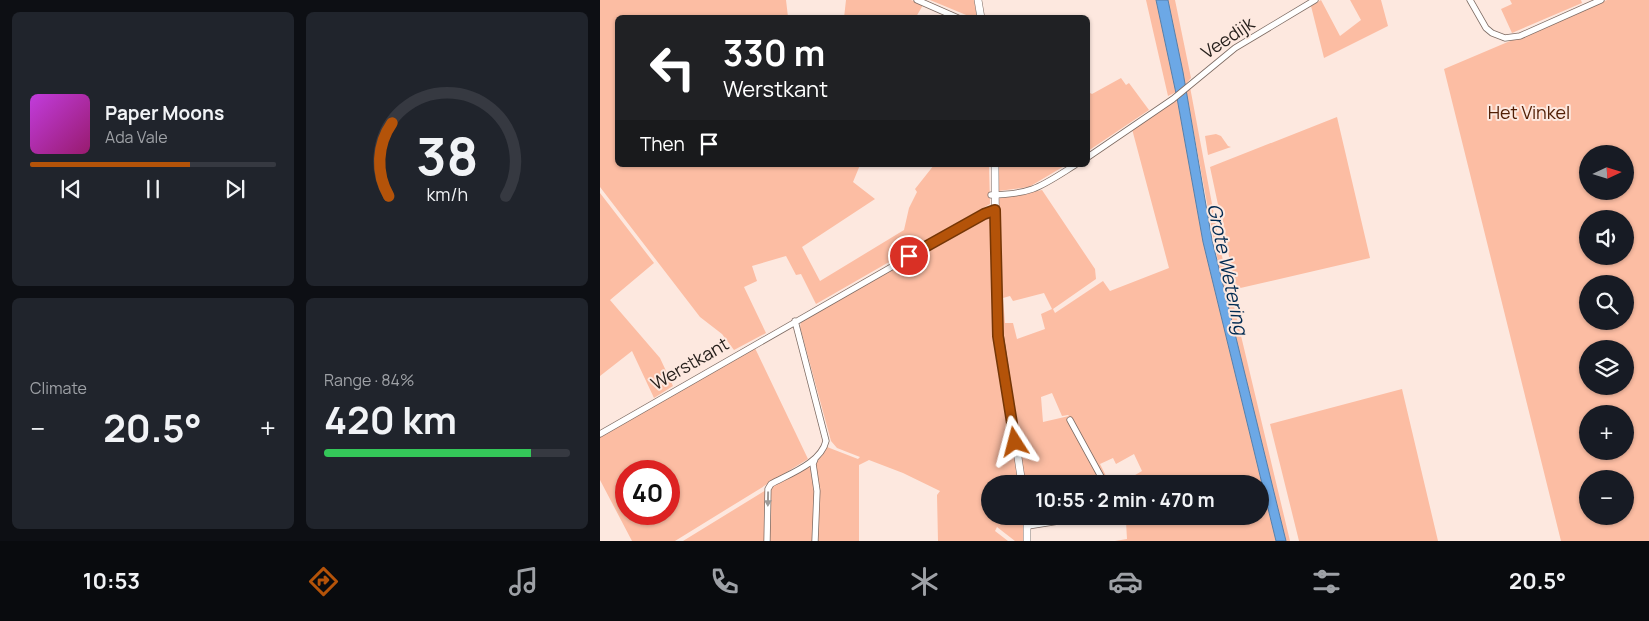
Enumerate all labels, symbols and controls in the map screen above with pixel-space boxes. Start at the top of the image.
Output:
street label: Veedijk [1196,10,1260,64]
text: 330 m [723,29,825,77]
icon: left [640,35,705,100]
text: Werstkant [723,74,828,104]
text: Paper Moons [105,100,224,126]
park label: Het Vinkel [1488,100,1570,124]
text: 38 [416,120,478,191]
text: Ada Vale [105,126,168,148]
icon: arrive [695,130,723,158]
text: Then [640,131,685,157]
north arrow [1579,145,1634,200]
map controls [1579,145,1634,525]
icon: previous [57,175,85,203]
icon: pause [139,175,167,203]
icon: next [221,175,249,203]
text: km/h [426,182,468,206]
water label: Grote Wetering [1201,201,1255,339]
button: sound [1579,210,1634,265]
pin [888,235,930,277]
icon: arrive [895,242,923,270]
button: search [1579,275,1634,330]
street label: Werstkant [646,331,733,395]
button: layers [1579,340,1634,395]
text: Range · 84% [324,369,414,391]
text: Climate [30,377,87,399]
text: 420 km [324,393,457,445]
text: 20.5° [103,401,202,453]
button: + [1579,405,1634,460]
text: − [30,409,45,447]
text: + [260,409,276,447]
position arrow [988,415,1040,467]
speed limit sign: 40 [615,460,680,525]
button: − [1579,470,1634,525]
text: 10:55 · 2 min · 470 m [1035,487,1215,513]
one-way arrow [764,491,772,507]
icon: directions [306,564,341,599]
icon: music [506,564,541,599]
icon: phone [707,564,742,599]
icon: climate [907,564,942,599]
icon: car [1108,564,1143,599]
icon: filters [1309,564,1344,599]
text: 10:53 [83,566,140,596]
text: 20.5° [1509,566,1566,596]

